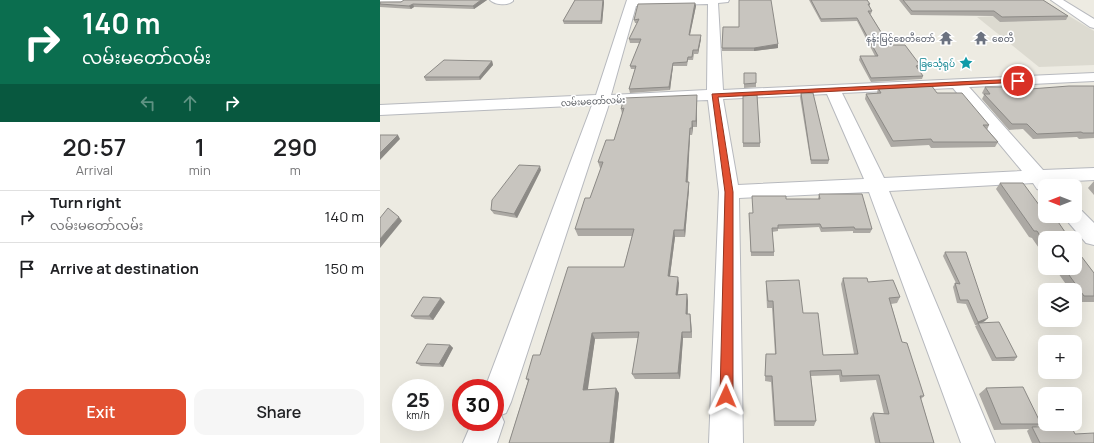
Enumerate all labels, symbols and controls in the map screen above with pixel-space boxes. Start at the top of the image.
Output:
text: 140 m [82,4,161,42]
icon: right [16,16,68,68]
temple icon: နန်းမြင့်စေတီတော် [938,30,954,46]
temple icon: စေတီ [973,30,989,46]
place label: နန်းမြင့်စေတီတော် [866,32,935,46]
place label: စေတီ [992,32,1014,45]
text: လမ်းမတော်လမ်း [82,45,211,69]
place icon: ခြင်္သေ့ရုပ် [958,55,974,71]
place label: ခြင်္သေ့ရုပ် [919,57,955,71]
pin [1001,64,1035,98]
icon: arrive [1007,70,1029,92]
icon: left [137,92,159,114]
icon: ahead [179,92,201,114]
icon: right [221,92,243,114]
street label: လမ်းမတော်လမ်း [560,93,626,109]
text: 20:57 [62,130,126,163]
text: 1 [195,130,205,163]
text: 290 [273,130,318,163]
text: Arrival [76,161,113,179]
text: min [189,161,211,179]
text: m [290,161,301,179]
north arrow [1038,179,1082,223]
map controls [1038,179,1082,431]
text: Turn right [50,192,121,213]
icon: right [16,206,38,228]
text: 140 m [324,206,364,227]
text: လမ်းမတော်လမ်း [50,216,143,234]
button: search [1038,231,1082,275]
icon: arrive [16,258,38,280]
text: Arrive at destination [50,258,199,279]
text: 150 m [325,258,364,279]
button: layers [1038,283,1082,327]
button: + [1038,335,1082,379]
position arrow [705,375,747,417]
speed limit sign: 30 [452,379,504,431]
text: 25 [406,386,430,413]
button: − [1038,387,1082,431]
button: Exit [16,389,186,435]
button: Share [194,389,364,435]
text: km/h [406,408,430,422]

